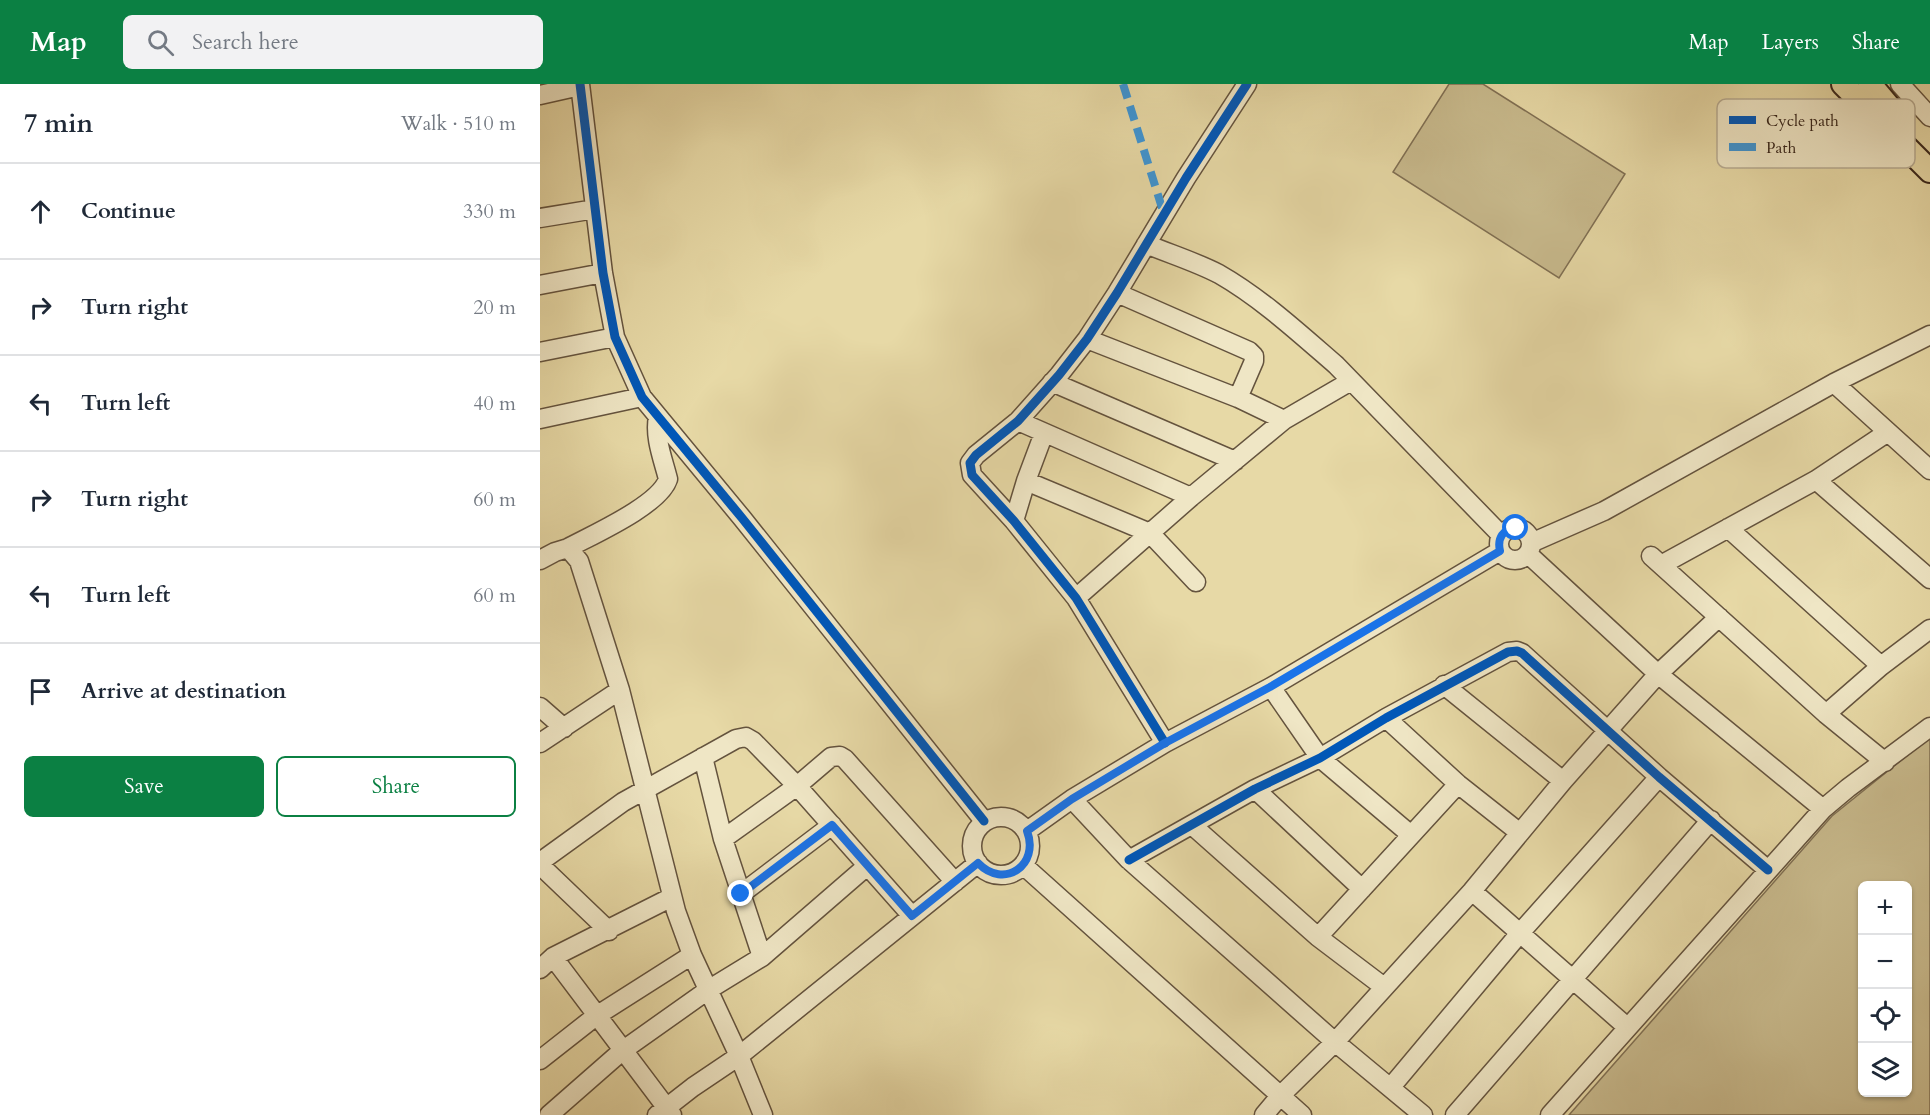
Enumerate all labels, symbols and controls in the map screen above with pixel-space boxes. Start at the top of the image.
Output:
search box [123,15,543,69]
text: Map [30,23,87,61]
icon: search [144,26,177,59]
text: Search here [192,27,299,57]
text: Map [1689,28,1729,57]
text: Layers [1762,28,1819,57]
text: Share [1852,28,1900,57]
legend [1717,99,1915,168]
text: 7 min [24,106,93,141]
text: Walk · 510 m [401,110,516,137]
text: Cycle path [1766,110,1839,132]
text: Path [1766,137,1796,159]
icon: ahead [24,195,57,228]
text: Continue [81,196,176,226]
text: 330 m [463,198,516,225]
icon: right [24,291,57,324]
text: Turn right [81,292,188,322]
text: 20 m [473,294,516,321]
icon: left [24,387,57,420]
text: Turn left [81,388,170,418]
text: 40 m [473,390,516,417]
icon: right [24,483,57,516]
text: Turn right [81,484,188,514]
text: 60 m [473,486,516,513]
route start [1502,514,1528,540]
icon: left [24,579,57,612]
text: Turn left [81,580,170,610]
text: 60 m [473,582,516,609]
icon: arrive [24,675,57,708]
text: Arrive at destination [81,676,286,706]
button: Save [24,756,264,817]
button: Share [276,756,516,817]
route end [727,880,753,906]
map controls [1858,881,1912,1097]
button: + [1858,881,1912,935]
button: − [1858,935,1912,989]
button: locate [1858,989,1912,1043]
button: layers [1858,1043,1912,1097]

